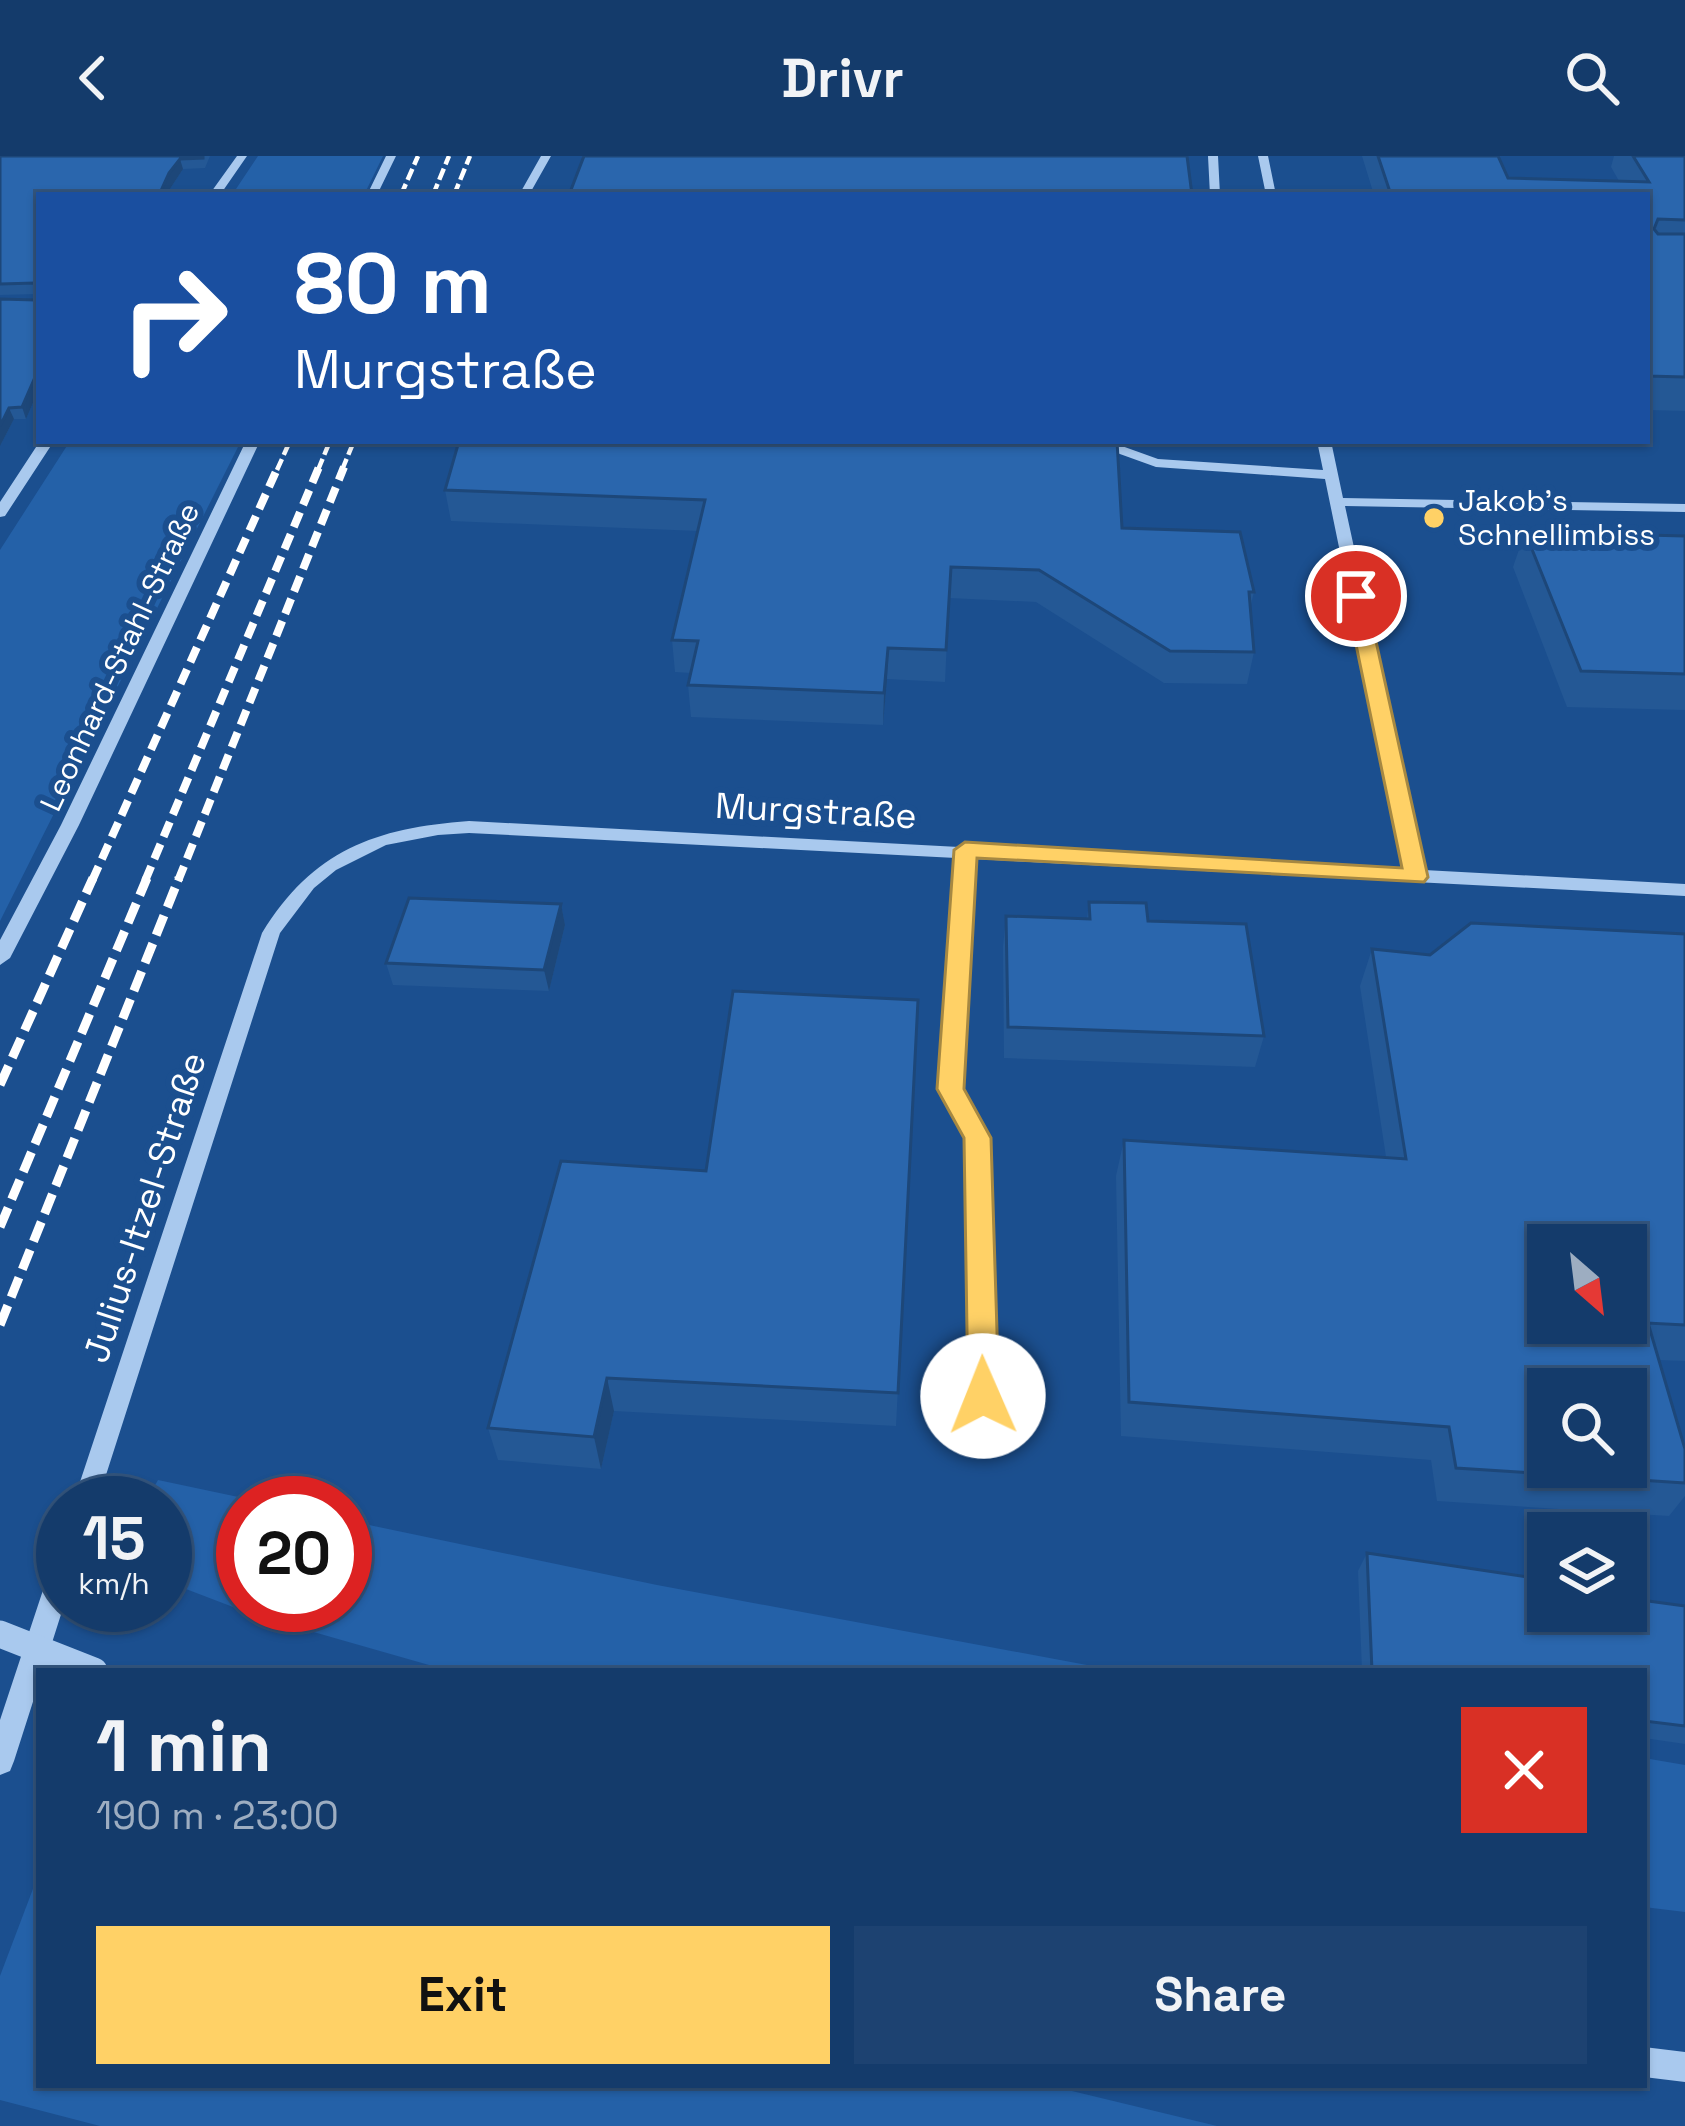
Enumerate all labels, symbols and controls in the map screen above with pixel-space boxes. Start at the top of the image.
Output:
text: Drivr [781,44,904,113]
icon: back [60,45,126,111]
icon: search [1559,45,1625,111]
text: 80 m [294,230,492,338]
icon: right [96,240,252,396]
text: Murgstraße [294,335,597,404]
place label: Jakob's Schnellimbiss [1458,481,1655,554]
street label: Leonhard-Stahl-Straße [31,496,208,817]
marker: Jakob's Schnellimbiss [1421,505,1447,531]
pin [1305,545,1407,647]
icon: arrive [1323,563,1389,629]
street label: Murgstraße [714,783,918,839]
street label: Julius-Itzel-Straße [73,1046,217,1368]
north arrow [1527,1224,1647,1344]
map controls [1527,1224,1647,1632]
position arrow [920,1333,1046,1459]
button: search [1527,1368,1647,1488]
speed limit sign: 20 [216,1476,372,1632]
text: 15 [82,1500,146,1577]
button: layers [1527,1512,1647,1632]
text: km/h [78,1564,150,1603]
text: 1 min [96,1700,272,1792]
button: close [1461,1707,1587,1833]
text: 190 m · 23:00 [96,1791,339,1840]
button: Exit [96,1926,830,2064]
button: Share [854,1926,1587,2064]

